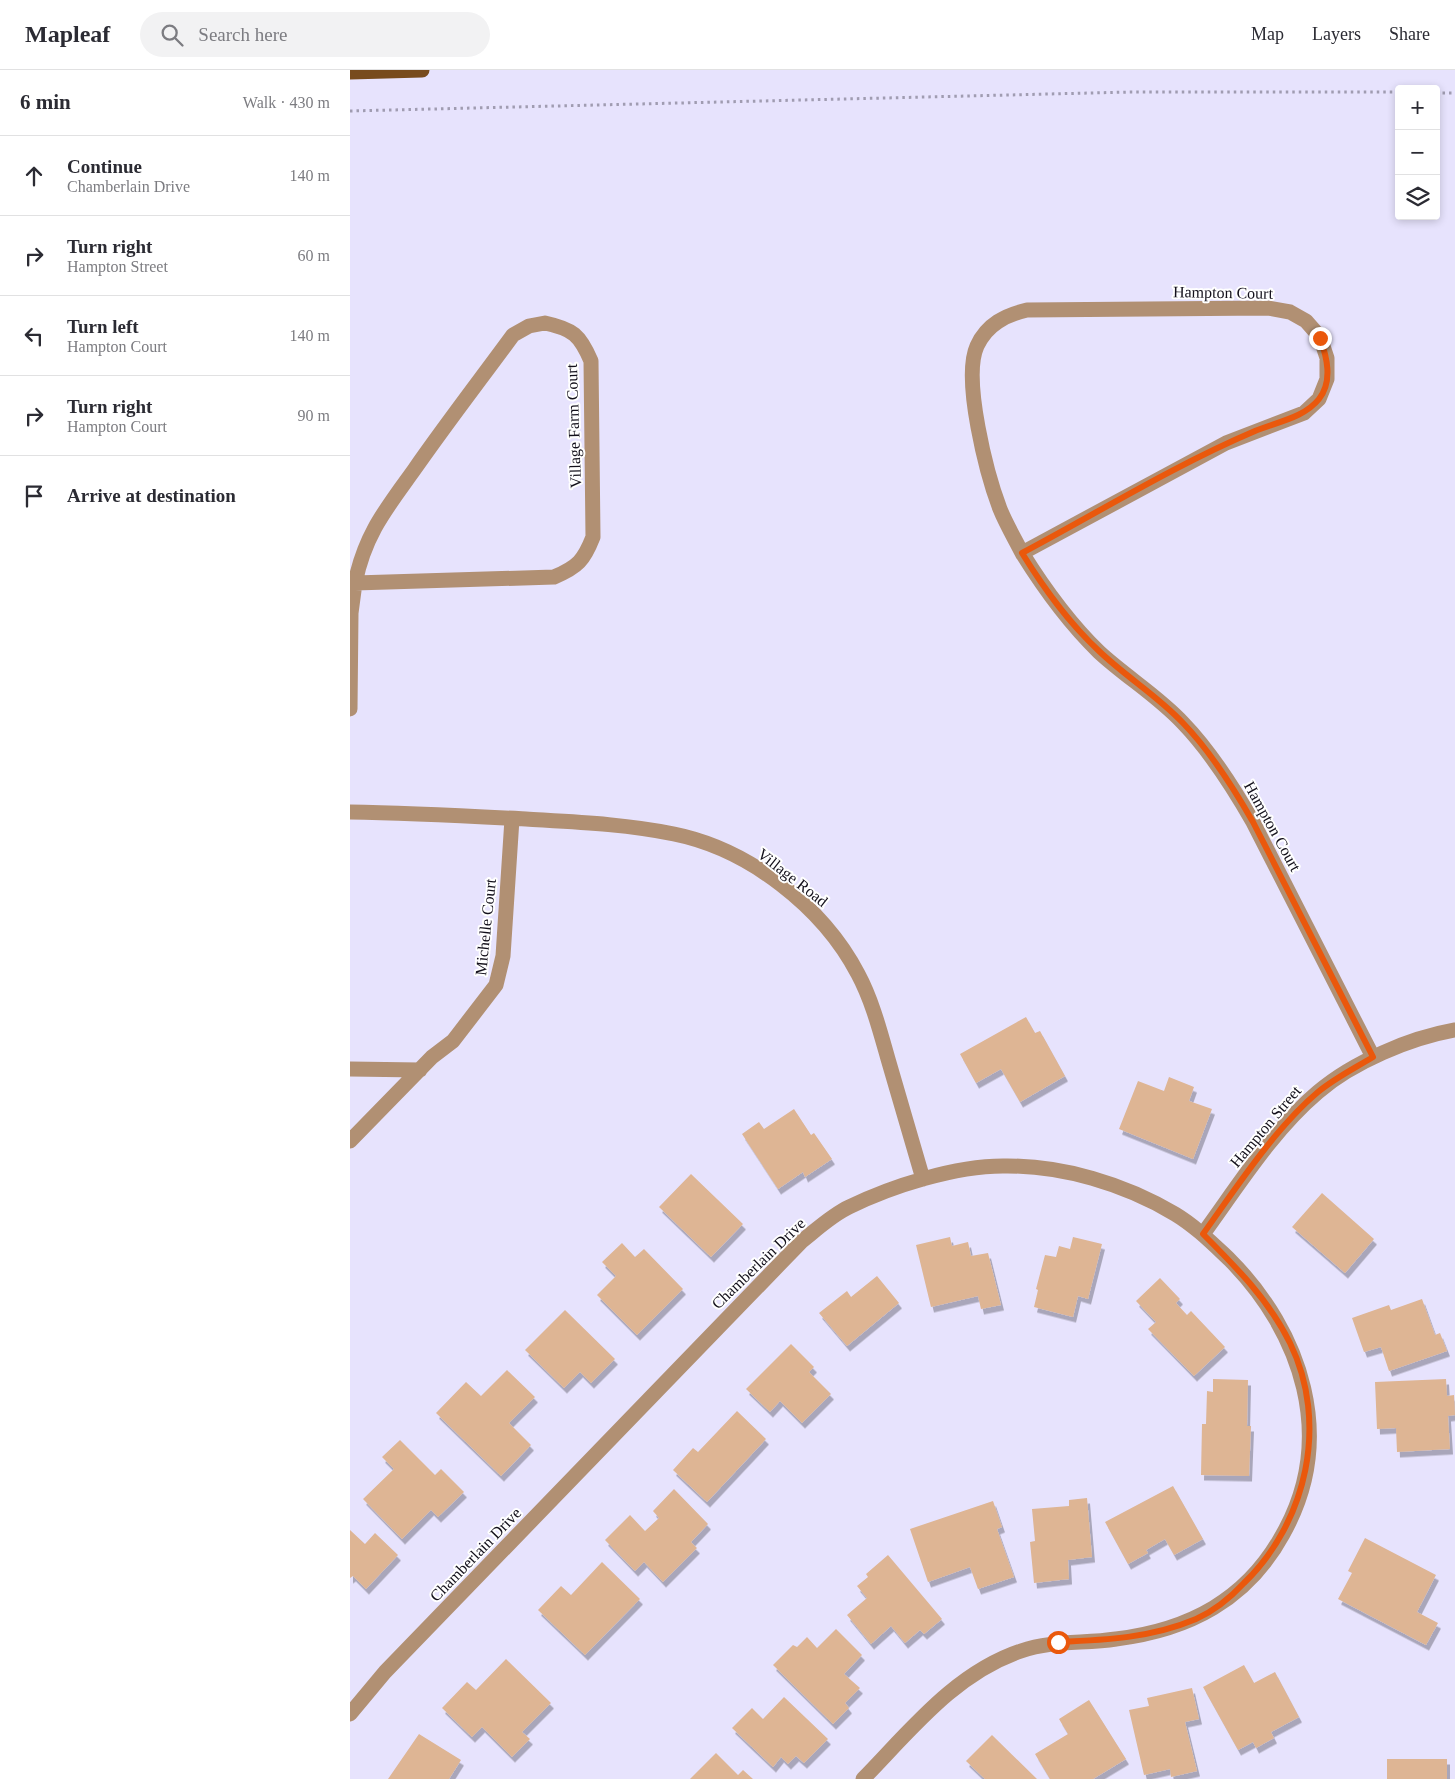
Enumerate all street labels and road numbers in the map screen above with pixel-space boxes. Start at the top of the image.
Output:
street label: Hampton Court [1173,283,1274,303]
street label: Village Farm Court [563,363,585,488]
street label: Hampton Court [1240,778,1305,875]
street label: Village Road [754,845,831,911]
street label: Michelle Court [472,877,499,976]
street label: Hampton Street [1226,1082,1305,1171]
street label: Chamberlain Drive [708,1214,809,1312]
street label: Chamberlain Drive [426,1504,524,1605]

